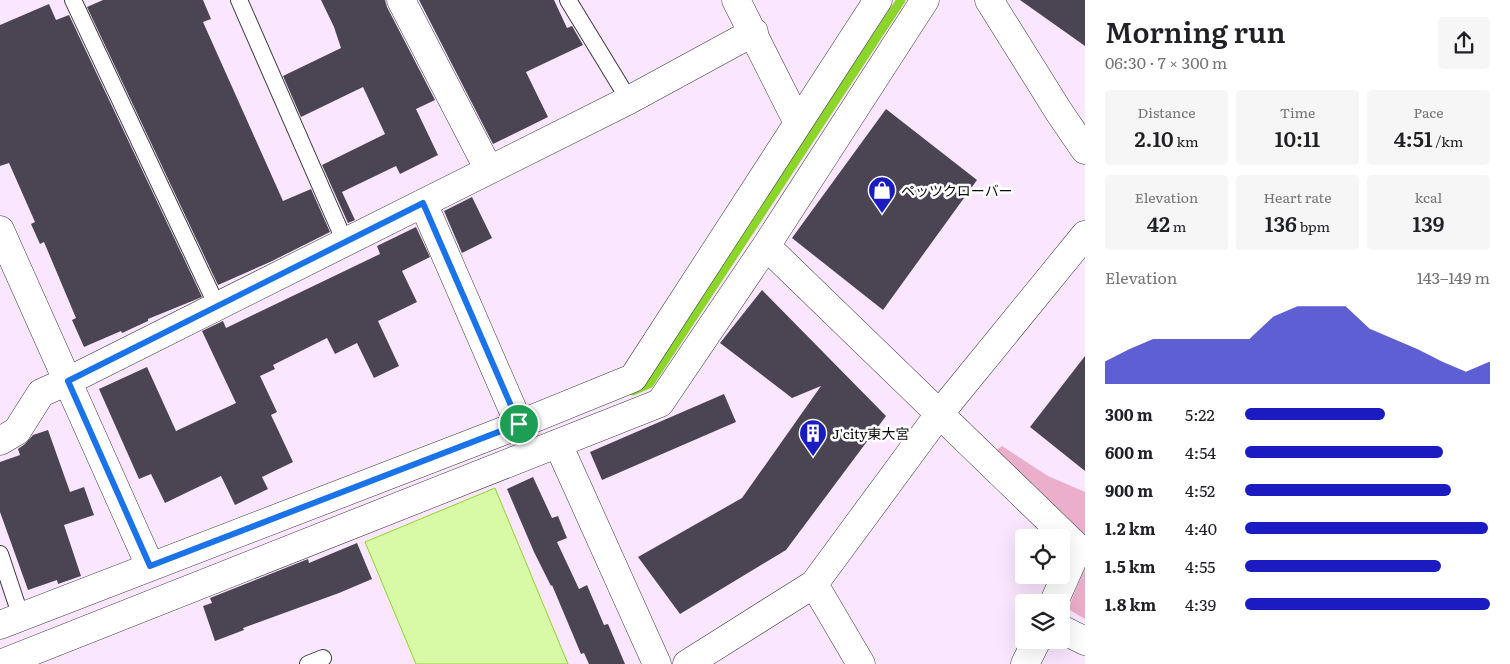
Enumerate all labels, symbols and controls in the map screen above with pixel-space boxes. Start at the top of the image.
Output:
text: Morning run [1105,10,1286,52]
button: share [1438,17,1490,69]
text: 06:30 · 7 × 300 m [1105,50,1227,74]
text: Distance [1138,102,1195,122]
text: Time [1280,102,1315,122]
text: Pace [1413,102,1444,122]
text: 2.10 [1134,122,1174,153]
text: 10:11 [1275,122,1320,153]
text: 4:51 [1394,122,1433,153]
text: km [1174,131,1199,151]
text: /km [1433,131,1463,151]
shop icon: ペッツクローバー [867,175,897,214]
place label: ペッツクローバー [901,180,1013,200]
text: Elevation [1135,187,1198,207]
text: Heart rate [1264,187,1331,207]
text: kcal [1415,187,1442,207]
text: 42 [1147,207,1170,238]
text: 136 [1265,207,1297,238]
text: 139 [1413,207,1444,238]
text: m [1170,216,1186,236]
text: bpm [1297,216,1330,236]
text: Elevation [1105,265,1177,289]
text: 143–149 m [1417,265,1490,289]
text: 300 m [1105,402,1153,426]
text: 5:22 [1185,402,1215,426]
pin [498,403,540,445]
icon: arrive [505,410,533,438]
building icon: J'city東大宮 [798,418,828,457]
place label: J'city東大宮 [832,423,910,443]
text: 600 m [1105,440,1153,464]
text: 4:54 [1185,440,1216,464]
text: 900 m [1105,478,1153,502]
text: 4:52 [1185,478,1215,502]
text: 1.2 km [1105,516,1155,540]
text: 4:40 [1185,516,1217,540]
map controls [1015,529,1070,649]
button: locate [1015,529,1070,584]
text: 1.5 km [1105,554,1155,578]
text: 4:55 [1185,554,1215,578]
text: 1.8 km [1105,592,1156,616]
text: 4:39 [1185,592,1216,616]
button: layers [1015,594,1070,649]

